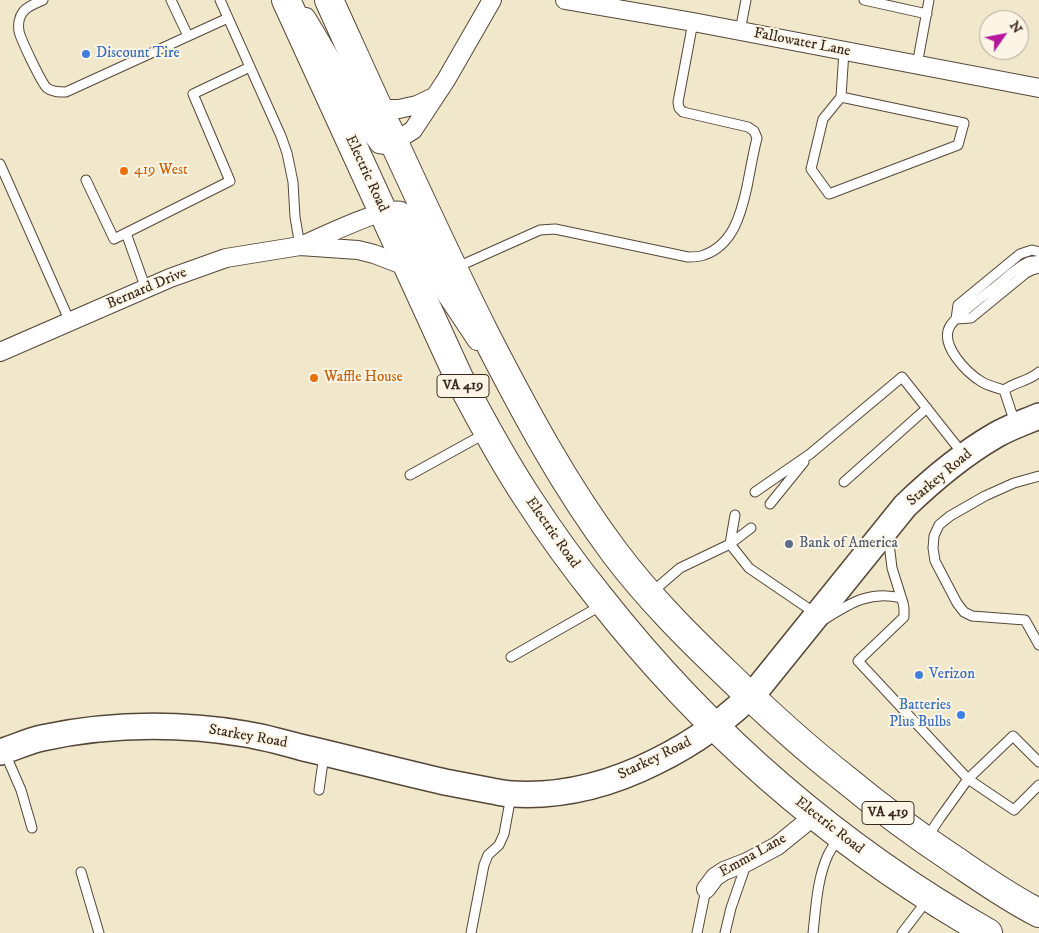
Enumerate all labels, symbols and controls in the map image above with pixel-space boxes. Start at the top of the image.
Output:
north arrow [979,10,1029,60]
text: N [1005,18,1026,37]
street label: Fallowater Lane [752,25,852,61]
place label: Discount Tire [96,45,180,63]
marker: Discount Tire [80,48,92,60]
street label: Electric Road [340,133,392,215]
place label: 419 West [134,162,188,180]
marker: 419 West [118,165,130,177]
street label: Bernard Drive [104,264,190,314]
place label: Waffle House [324,369,403,387]
marker: Waffle House [308,372,320,384]
road number: VA 419 [437,374,489,398]
street label: Starkey Road [904,446,976,510]
street label: Electric Road [521,494,583,572]
place label: Bank of America [799,535,898,553]
marker: Bank of America [783,538,795,550]
place label: Verizon [929,666,975,684]
marker: Verizon [913,669,925,681]
place label: Batteries Plus Bulbs [889,697,951,732]
marker: Batteries Plus Bulbs [955,709,967,721]
street label: Starkey Road [207,721,289,753]
street label: Starkey Road [615,733,695,785]
street label: Electric Road [791,793,867,859]
road number: VA 419 [862,801,914,824]
street label: Emma Lane [716,830,790,882]

